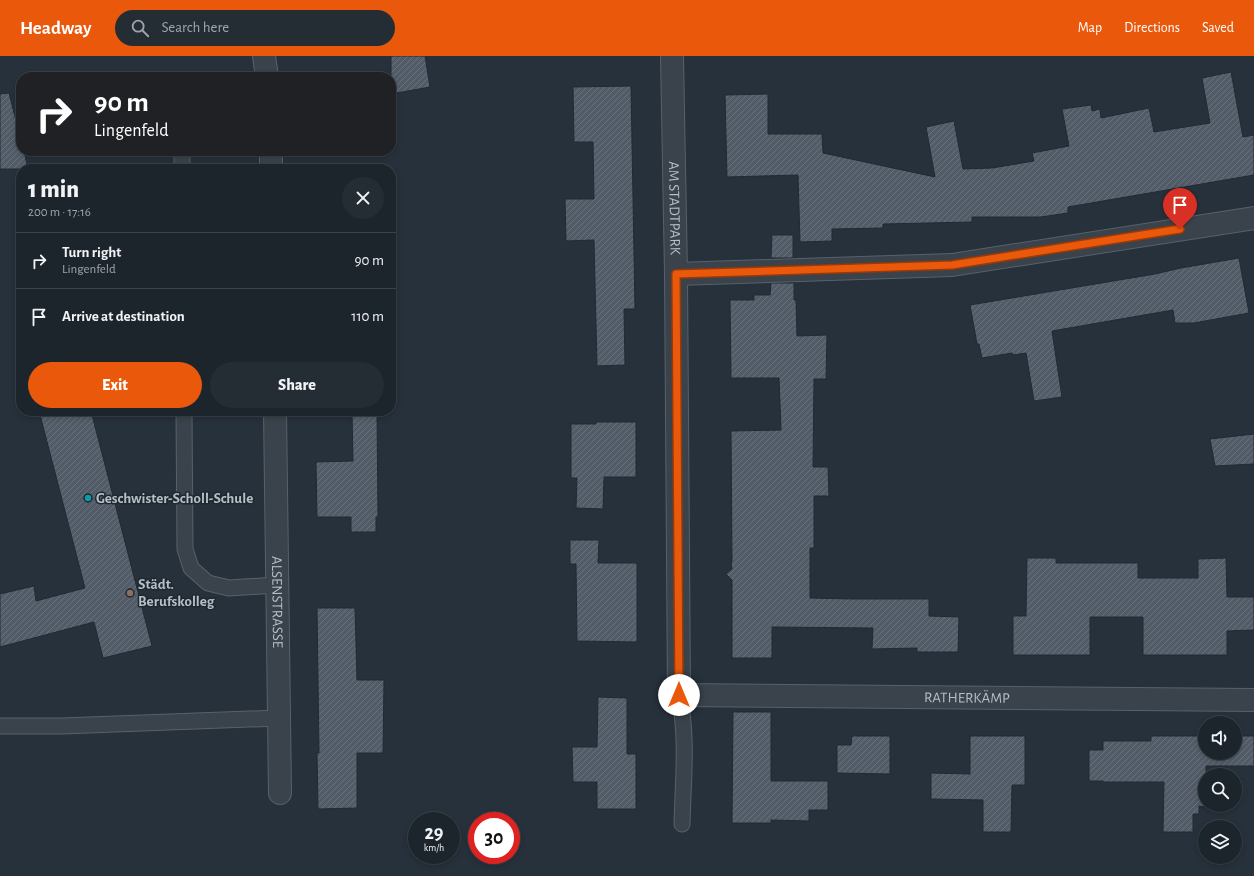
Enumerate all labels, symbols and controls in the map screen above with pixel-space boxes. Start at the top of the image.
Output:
search box [115,10,395,46]
icon: search [129,17,151,39]
text: Headway [20,19,91,38]
text: Search here [161,20,229,35]
text: Map [1078,21,1102,35]
text: Directions [1124,21,1180,35]
text: Saved [1202,21,1234,35]
icon: right [28,88,80,140]
text: 90 m [94,89,149,117]
text: Lingenfeld [94,122,169,140]
street label: AM STADTPARK [666,161,683,256]
button: close [342,177,384,219]
text: 1 min [28,178,79,202]
pin [1163,188,1197,229]
icon: arrive [1169,194,1191,216]
text: 200 m · 17:16 [28,206,91,219]
text: Turn right [62,245,121,260]
icon: right [28,250,50,272]
text: 90 m [355,253,384,268]
text: Lingenfeld [62,263,116,276]
icon: arrive [28,306,50,328]
text: Arrive at destination [62,309,185,324]
text: 110 m [351,309,384,324]
button: Exit [28,362,202,408]
button: Share [210,362,384,408]
place label: Geschwister-Scholl-Schule [96,491,253,506]
marker: Geschwister-Scholl-Schule [83,493,93,503]
street label: ALSENSTRASSE [269,556,286,648]
place label: Städt. Berufskolleg [138,577,215,609]
marker: Städt. Berufskolleg [125,588,135,598]
position arrow [658,674,700,716]
street label: RATHERKÄMP [924,689,1010,705]
map controls [1198,716,1242,864]
button: sound [1198,716,1242,760]
button: search [1198,768,1242,812]
speed limit sign: 30 [468,812,520,864]
button: layers [1198,820,1242,864]
text: 29 [424,823,444,843]
text: km/h [424,843,444,853]

